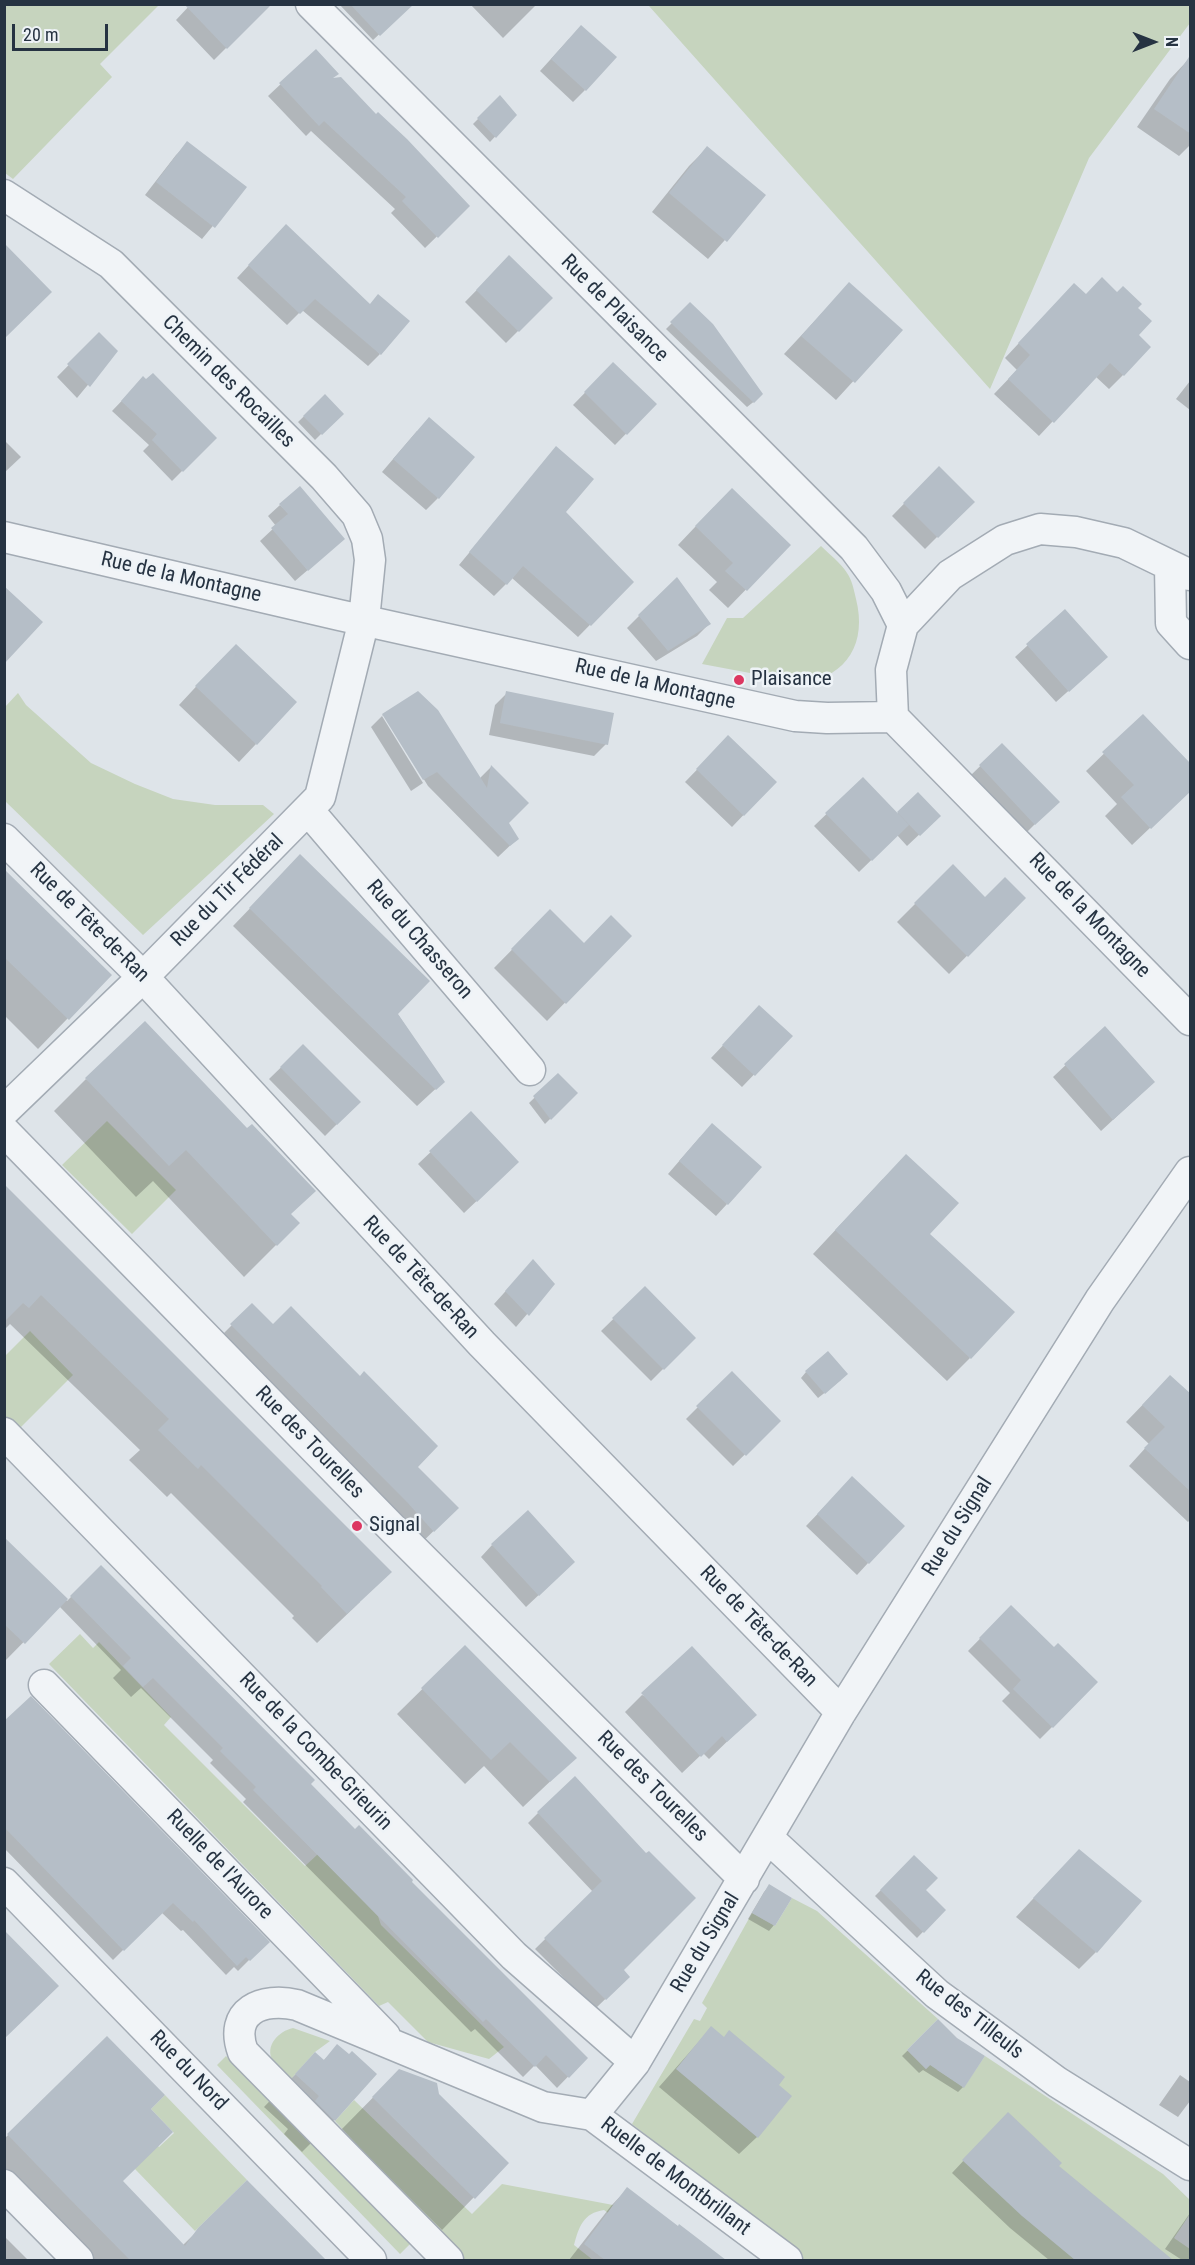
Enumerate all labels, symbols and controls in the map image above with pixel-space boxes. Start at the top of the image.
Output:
scale bar [15,12,111,50]
north arrow [1123,12,1183,72]
text: 20 m [23,24,58,45]
text: N [1162,37,1181,47]
street label: Rue de Plaisance [555,250,673,368]
street label: Chemin des Rocailles [156,310,300,454]
street label: Rue de la Montagne [98,547,264,609]
street label: Rue de la Montagne [572,654,738,716]
place label: Plaisance [751,667,832,693]
marker: Plaisance [732,673,746,687]
street label: Rue du Tir Fédéral [166,829,290,953]
street label: Rue de la Montagne [1023,848,1155,984]
street label: Rue de Tête-de-Ran [24,858,154,988]
street label: Rue du Chasseron [360,875,478,1005]
street label: Rue de Tête-de-Ran [357,1211,483,1345]
street label: Rue des Tourelles [249,1382,369,1504]
street label: Rue du Signal [918,1473,998,1581]
place label: Signal [369,1513,420,1539]
marker: Signal [350,1519,364,1533]
street label: Rue de Tête-de-Ran [694,1561,822,1693]
street label: Rue de la Combe-Grieurin [233,1668,397,1836]
street label: Rue des Tourelles [591,1726,713,1848]
street label: Ruelle de l'Aurore [160,1805,278,1925]
street label: Rue du Signal [666,1888,746,1998]
street label: Rue des Tilleuls [910,1965,1028,2065]
street label: Rue du Nord [144,2026,232,2116]
street label: Ruelle de Montbrillant [595,2112,755,2242]

